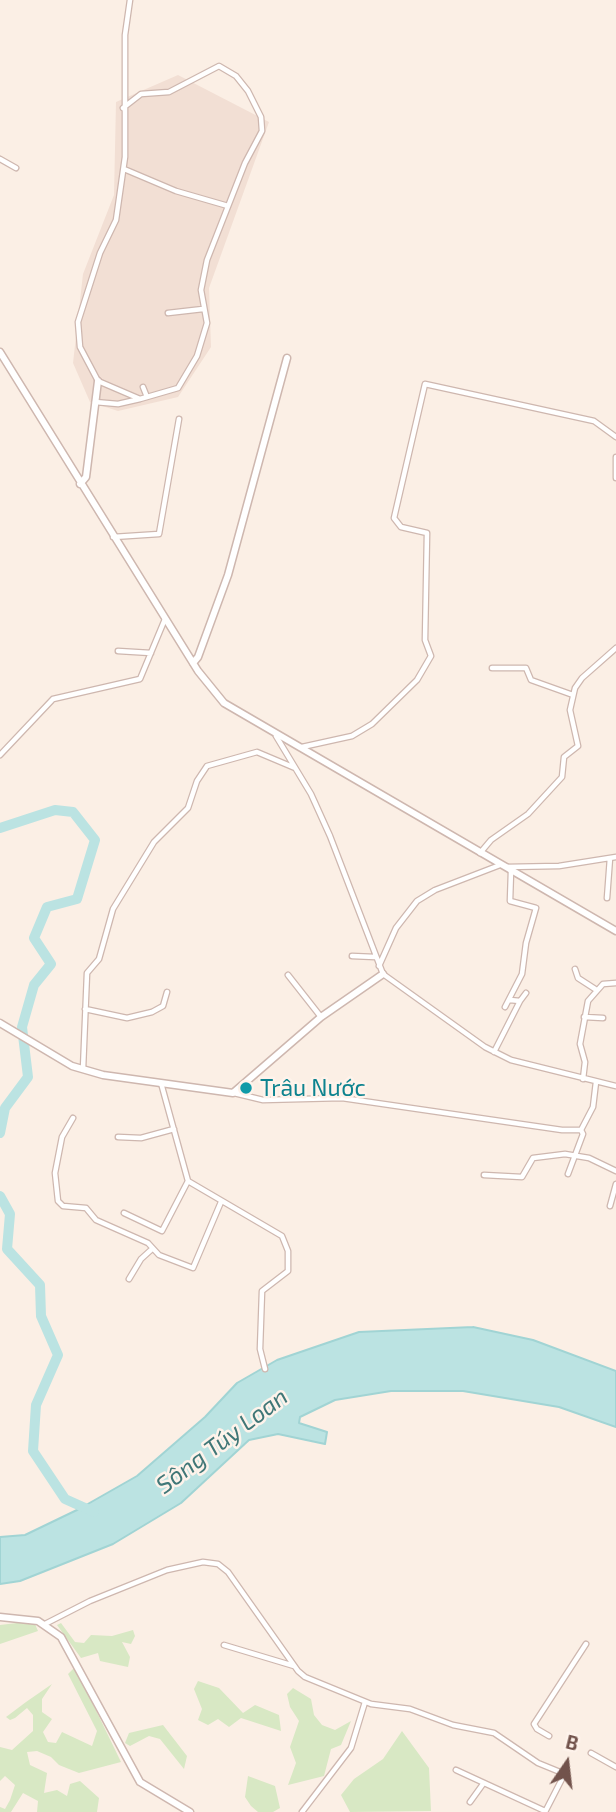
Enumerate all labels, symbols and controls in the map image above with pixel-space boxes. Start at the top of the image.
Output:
place label: Trâu Nước [260,1074,366,1102]
marker: Trâu Nước [238,1080,254,1096]
water label: Sông Túy Loan [151,1382,293,1500]
north arrow [532,1728,602,1798]
text: B [564,1730,581,1755]

